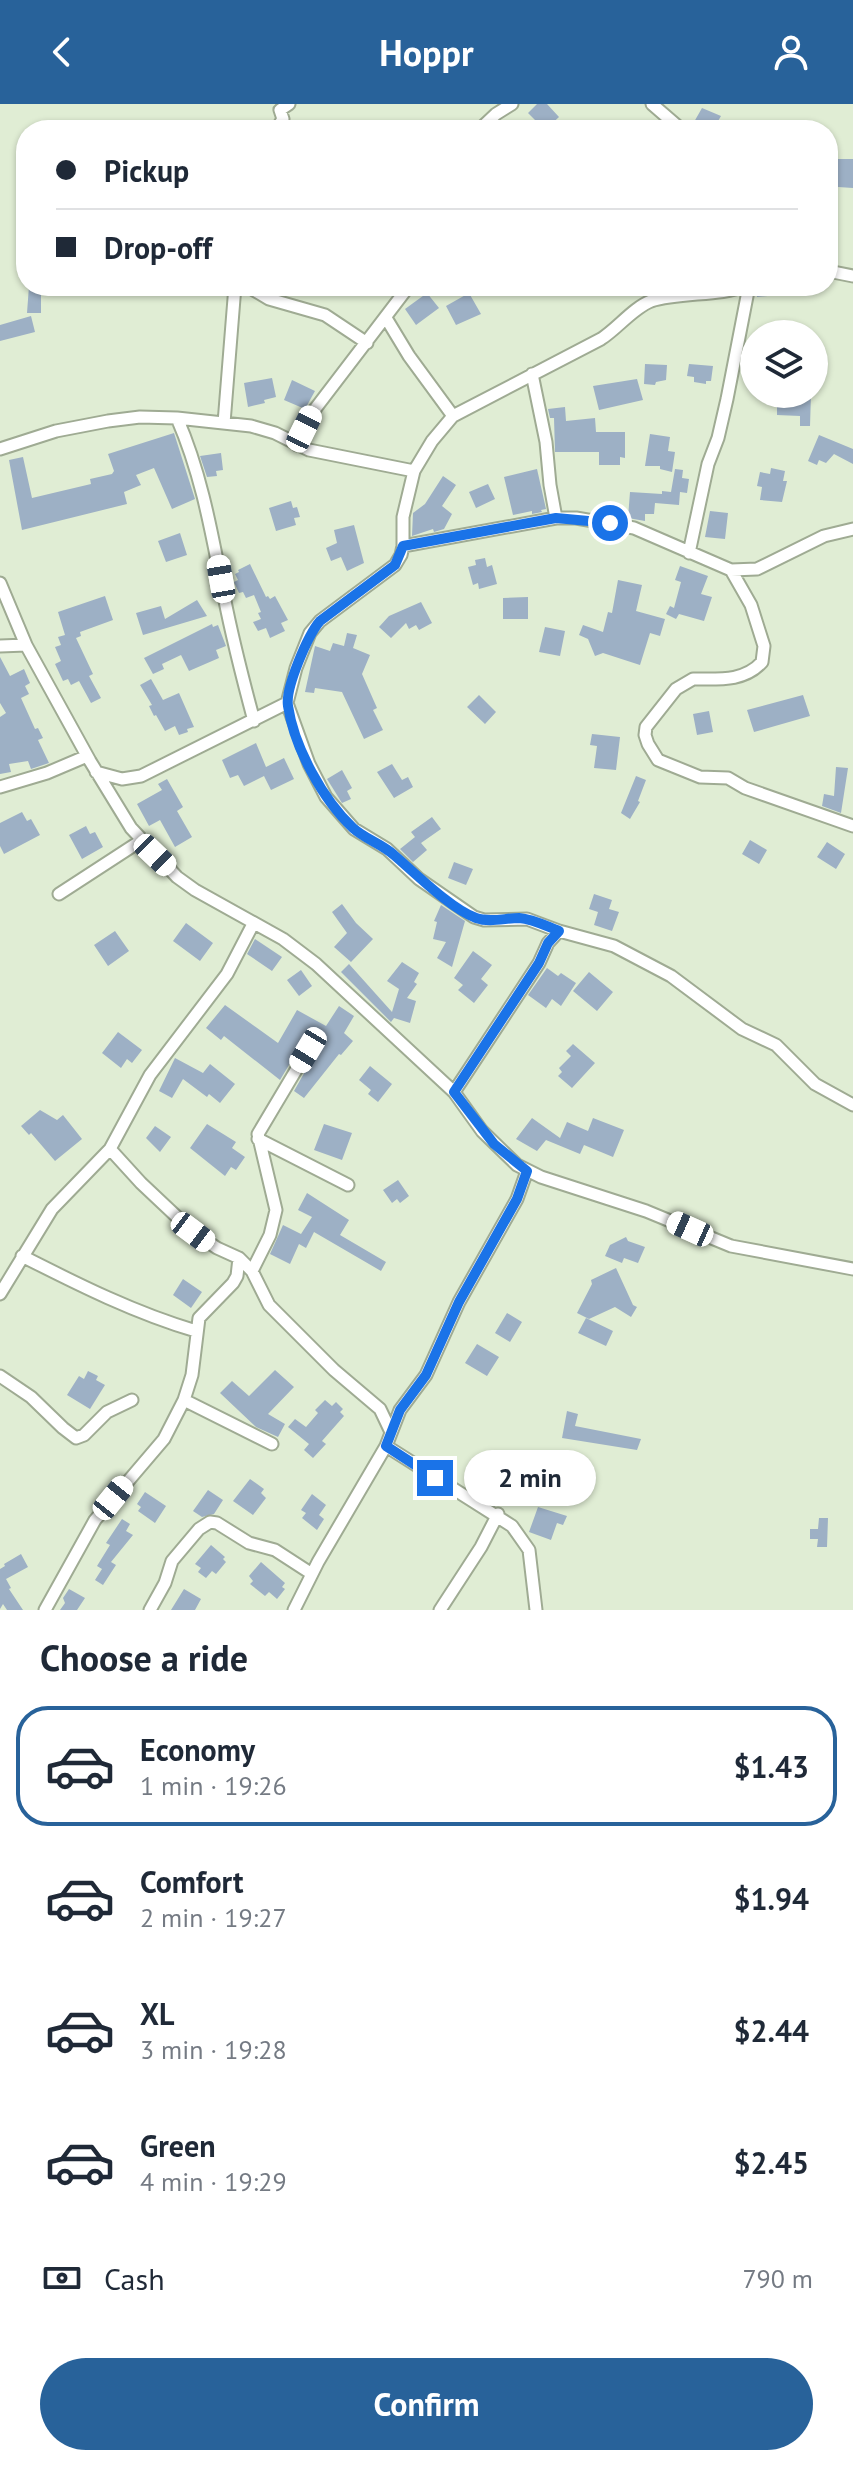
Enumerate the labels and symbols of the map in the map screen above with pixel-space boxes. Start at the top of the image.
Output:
car [283,402,325,456]
route start [592,505,628,541]
car [205,553,237,605]
car [129,830,181,880]
car [285,1023,331,1077]
car [167,1208,219,1256]
car [663,1208,717,1250]
callout: 2 min [463,1450,595,1506]
route end [417,1460,453,1496]
car [89,1472,137,1524]

